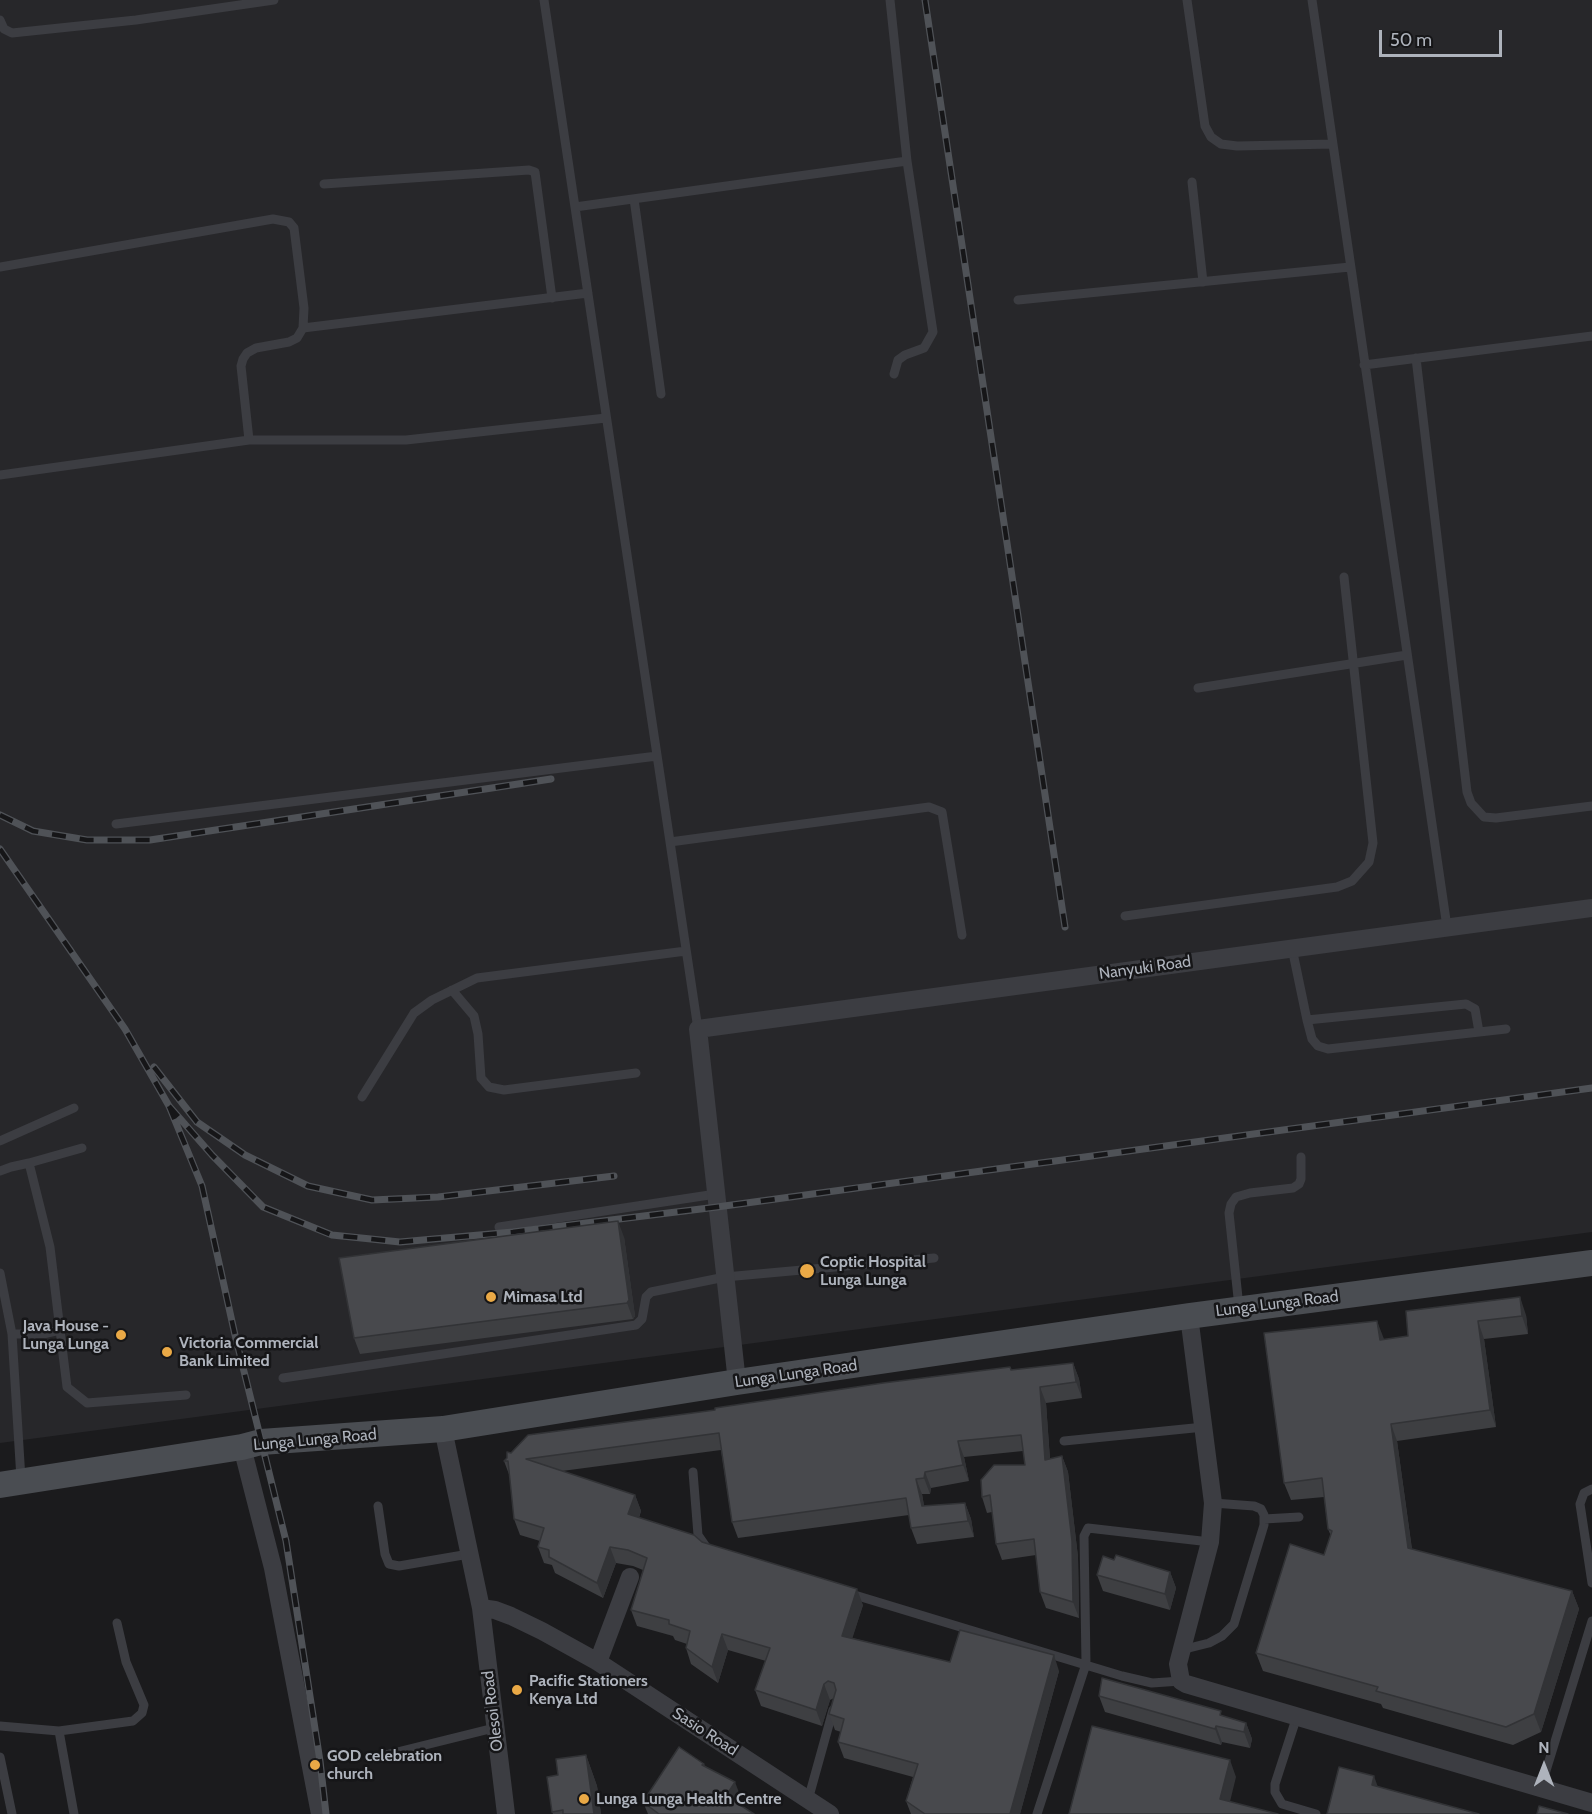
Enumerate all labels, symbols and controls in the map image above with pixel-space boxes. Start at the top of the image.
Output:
scale bar [1382,18,1505,56]
text: 50 m [1390,29,1432,51]
street label: Nanyuki Road [1098,952,1192,984]
place label: Coptic Hospital Lunga Lunga [820,1252,926,1290]
marker: Coptic Hospital Lunga Lunga [798,1262,816,1280]
place label: Mimasa Ltd [503,1287,583,1307]
street label: Lunga Lunga Road [1214,1287,1340,1321]
marker: Mimasa Ltd [484,1290,498,1304]
place label: Java House - Lunga Lunga [22,1316,109,1354]
marker: Java House - Lunga Lunga [114,1328,128,1342]
place label: Victoria Commercial Bank Limited [179,1333,318,1371]
marker: Victoria Commercial Bank Limited [160,1345,174,1359]
street label: Lunga Lunga Road [733,1356,859,1392]
street label: Lunga Lunga Road [253,1425,377,1455]
street label: Olesoi Road [479,1670,507,1752]
place label: Pacific Stationers Kenya Ltd [529,1671,648,1709]
marker: Pacific Stationers Kenya Ltd [510,1683,524,1697]
street label: Sasio Road [669,1704,741,1760]
north arrow [1514,1736,1574,1796]
text: N [1538,1738,1550,1757]
place label: GOD celebration church [327,1746,442,1784]
marker: GOD celebration church [308,1758,322,1772]
place label: Lunga Lunga Health Centre [596,1789,781,1809]
marker: Lunga Lunga Health Centre [577,1792,591,1806]

